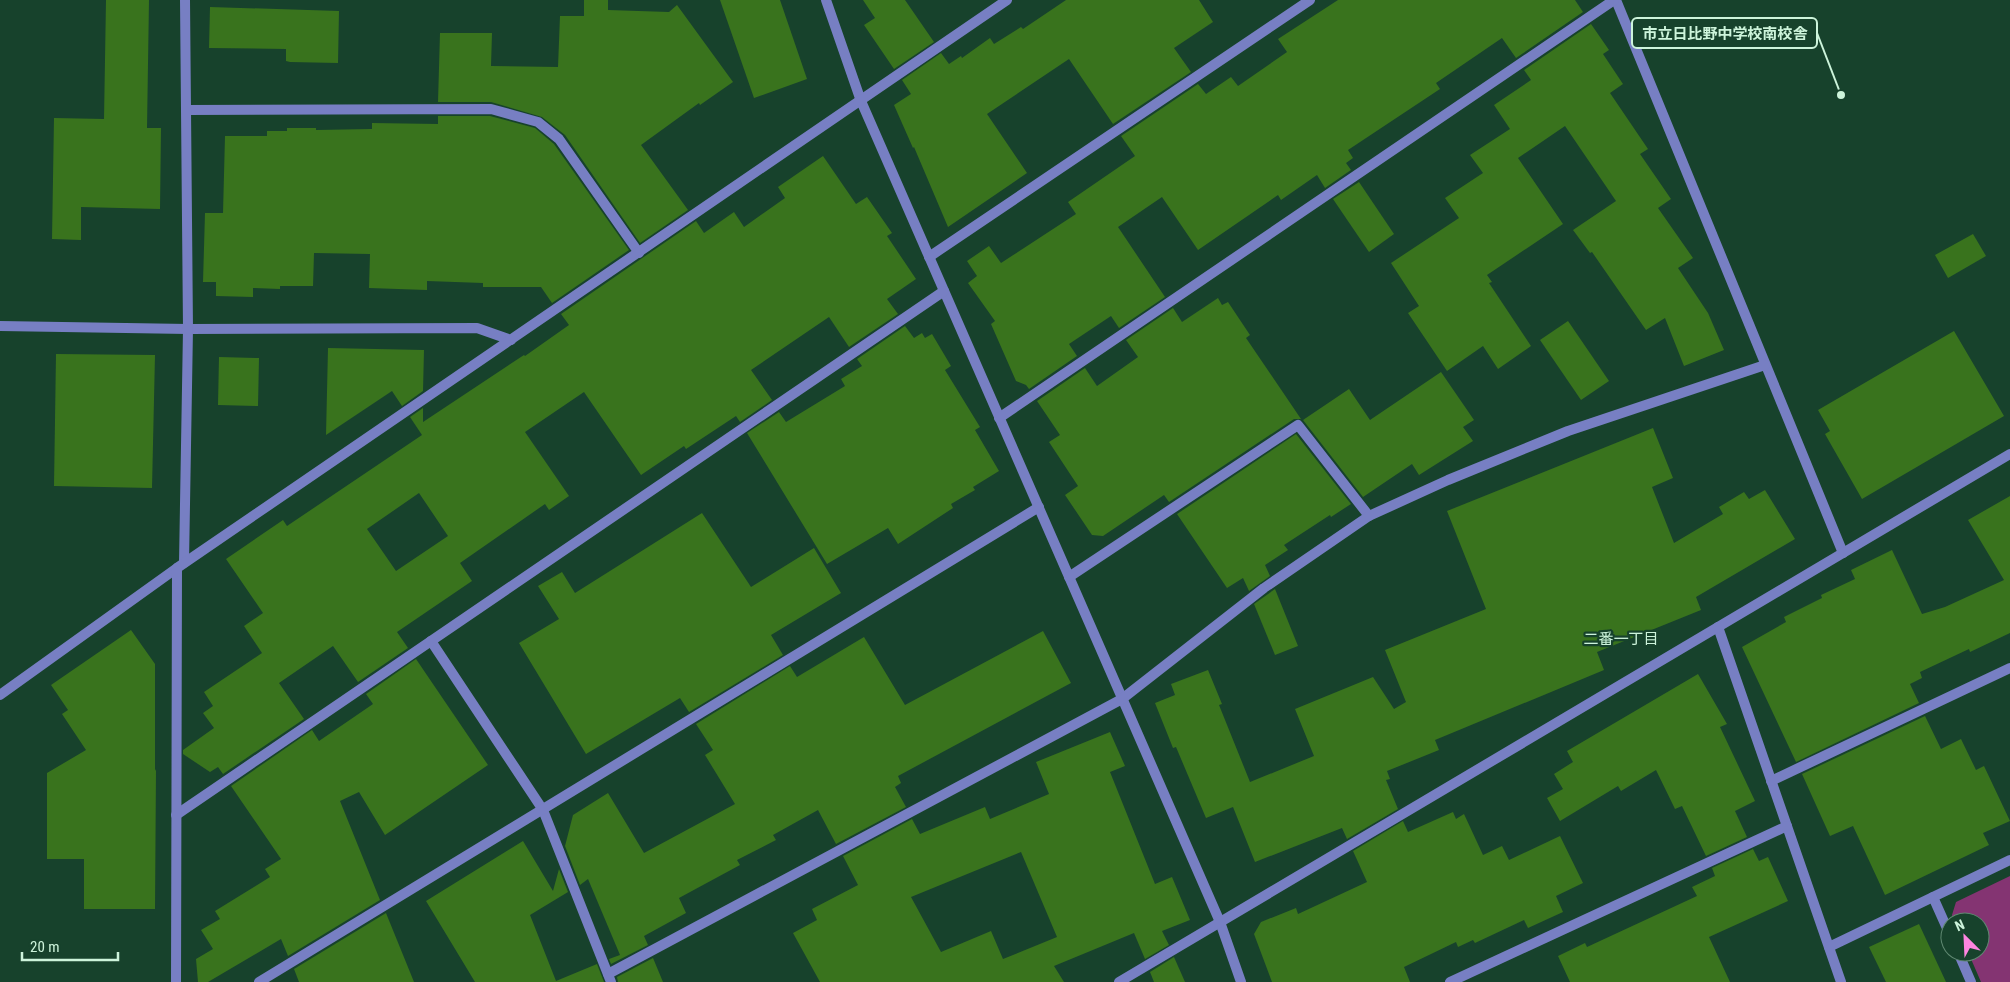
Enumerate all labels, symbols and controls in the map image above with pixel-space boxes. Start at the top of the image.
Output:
callout: 市立日比野中学校南校舎 [1632,18,1817,48]
text: 市立日比野中学校南校舎 [1642,25,1808,43]
district label: 二番一丁目 [1583,630,1659,648]
north arrow [1940,912,1990,962]
text: N [1953,916,1967,934]
scale bar [22,930,119,962]
text: 20 m [30,938,60,956]

